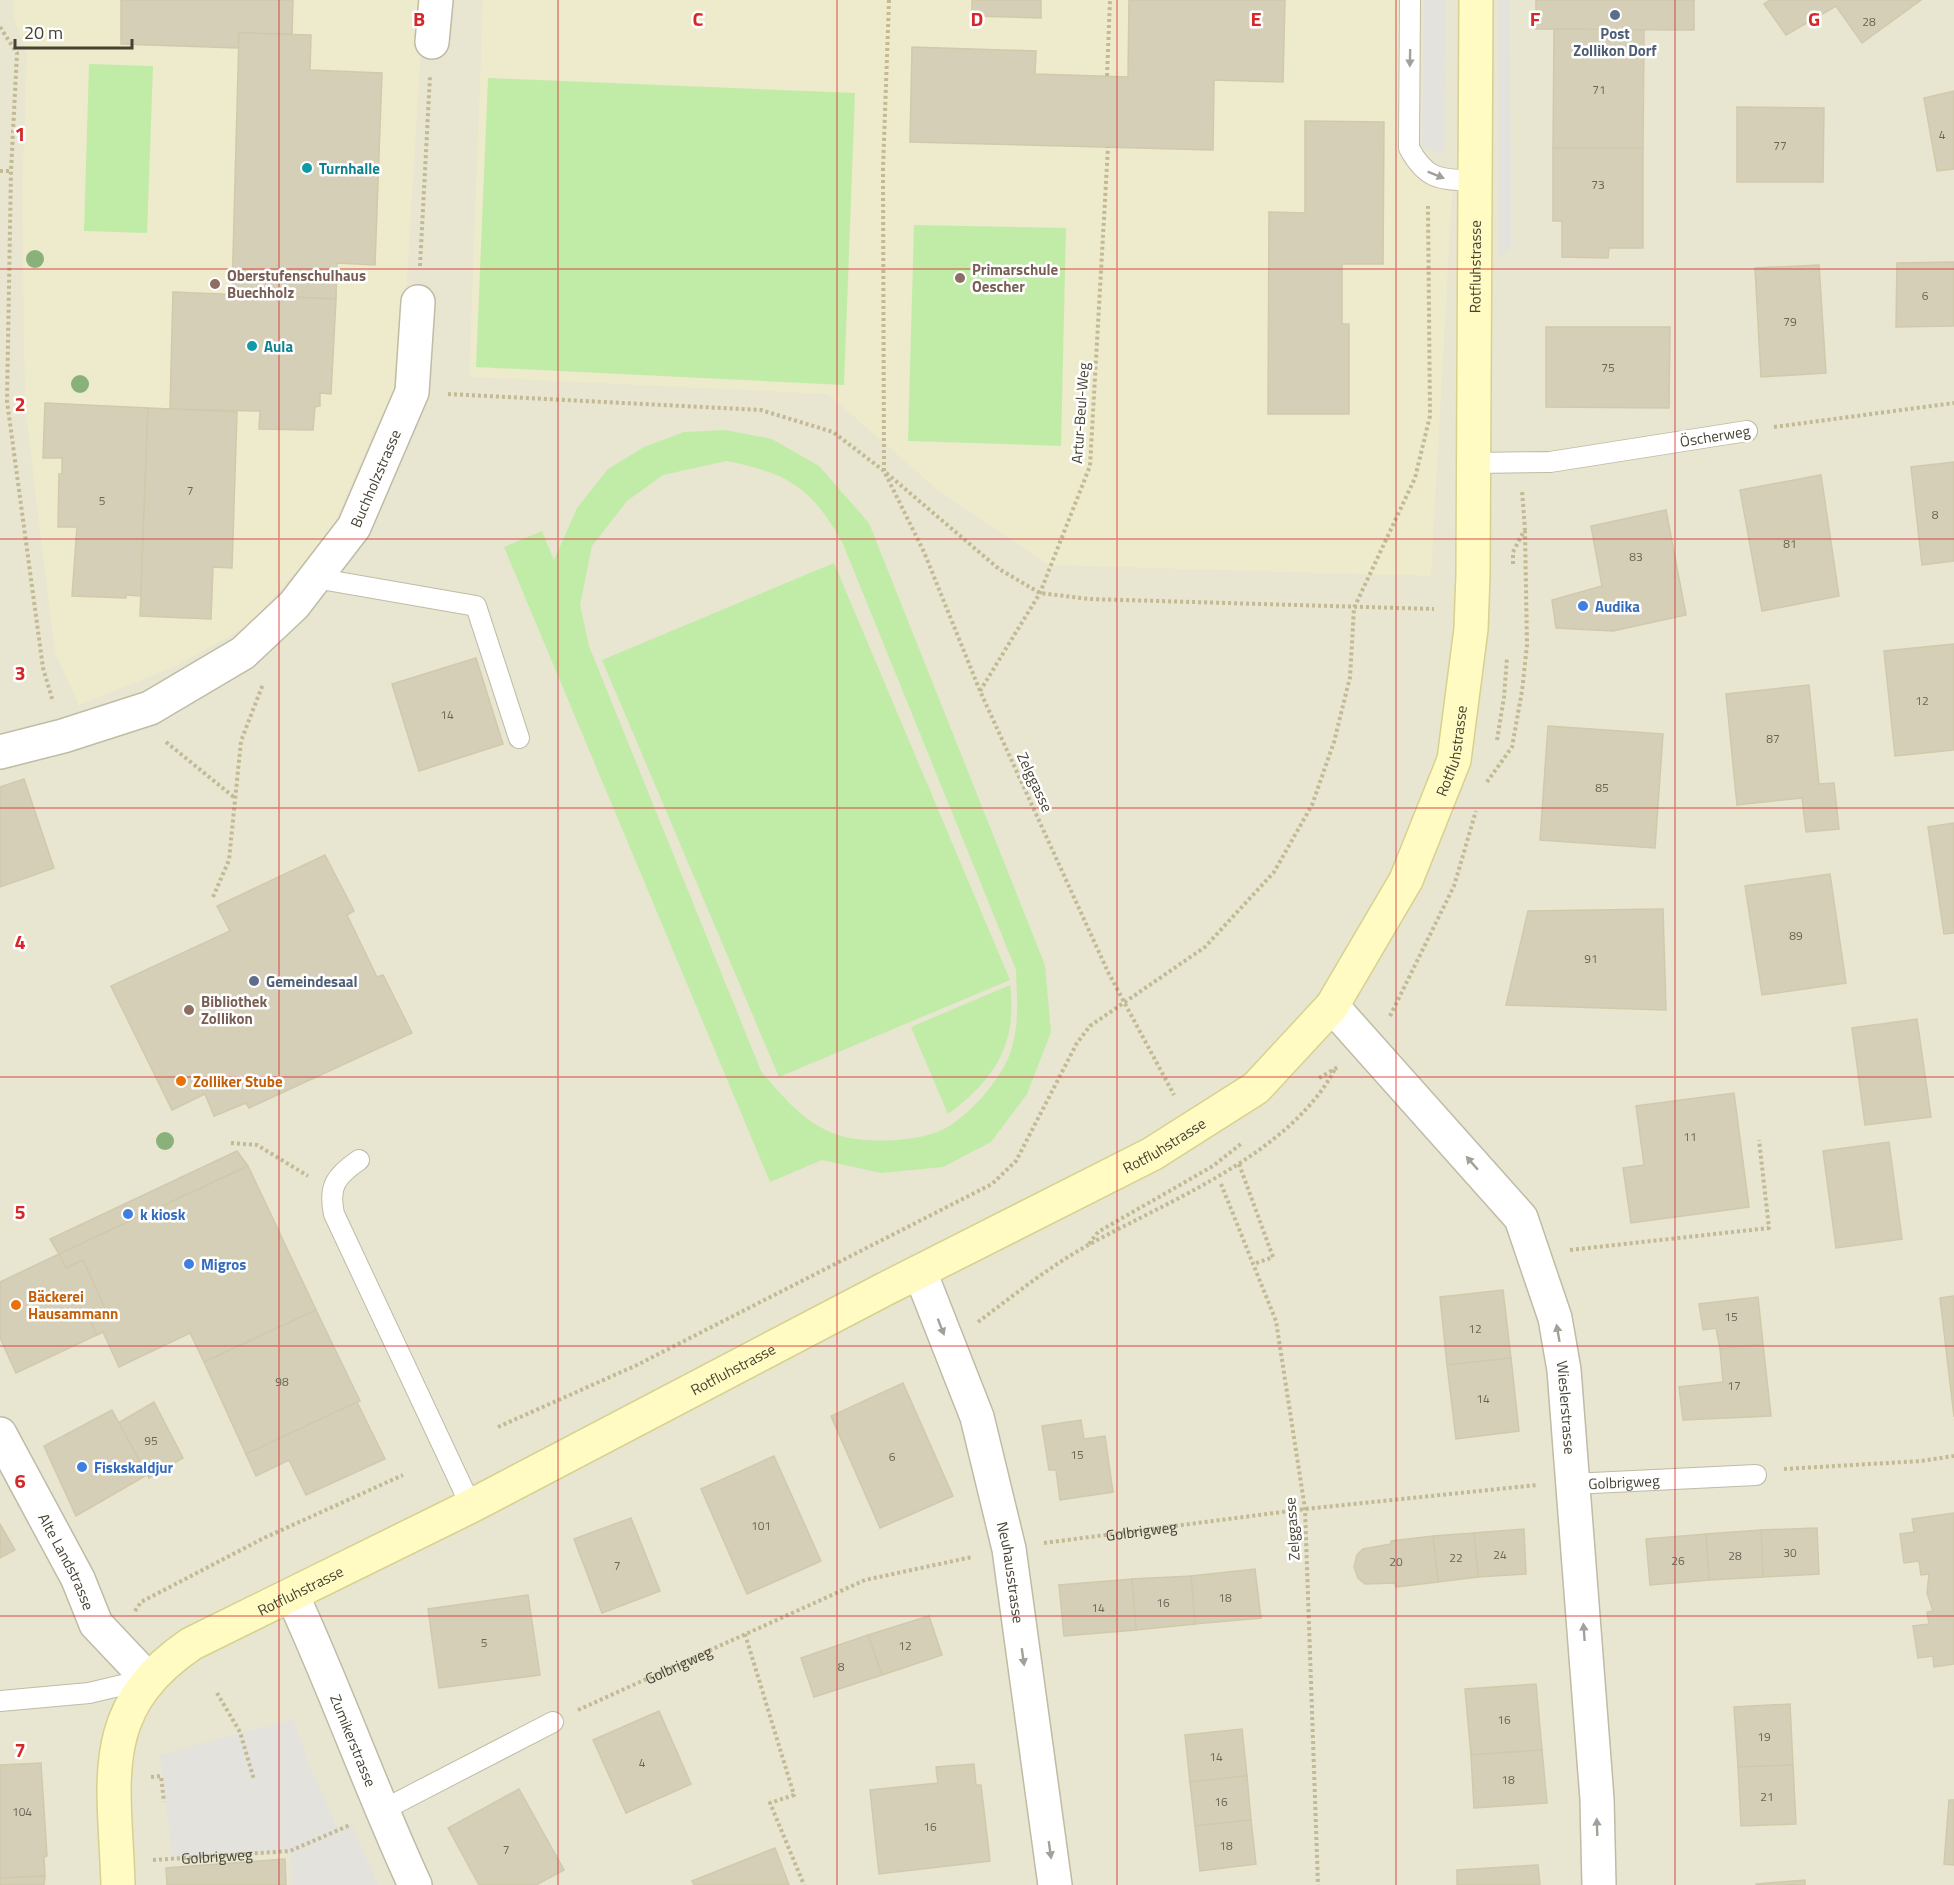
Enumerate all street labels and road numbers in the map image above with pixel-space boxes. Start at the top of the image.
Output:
street label: Rotfluhstrasse [1463,220,1486,313]
street label: Artur-Beul-Weg [1065,361,1095,464]
street label: Öscherweg [1678,419,1752,453]
street label: Buchholzstrasse [344,426,406,531]
street label: Rotfluhstrasse [1429,704,1472,800]
street label: Zelggasse [1011,748,1059,816]
street label: Rotfluhstrasse [1118,1111,1210,1179]
street label: Rotfluhstrasse [686,1337,779,1401]
street label: Wieslerstrasse [1551,1359,1582,1455]
street label: Golbrigweg [1588,1468,1660,1495]
street label: Zelggasse [1278,1497,1306,1561]
street label: Alte Landstrasse [33,1509,101,1613]
street label: Golbrigweg [1104,1514,1178,1546]
street label: Neuhausstrasse [991,1519,1031,1625]
street label: Rotfluhstrasse [253,1559,347,1621]
street label: Golbrigweg [641,1639,716,1690]
street label: Zumikerstrasse [325,1691,383,1790]
street label: Golbrigweg [180,1842,254,1870]

